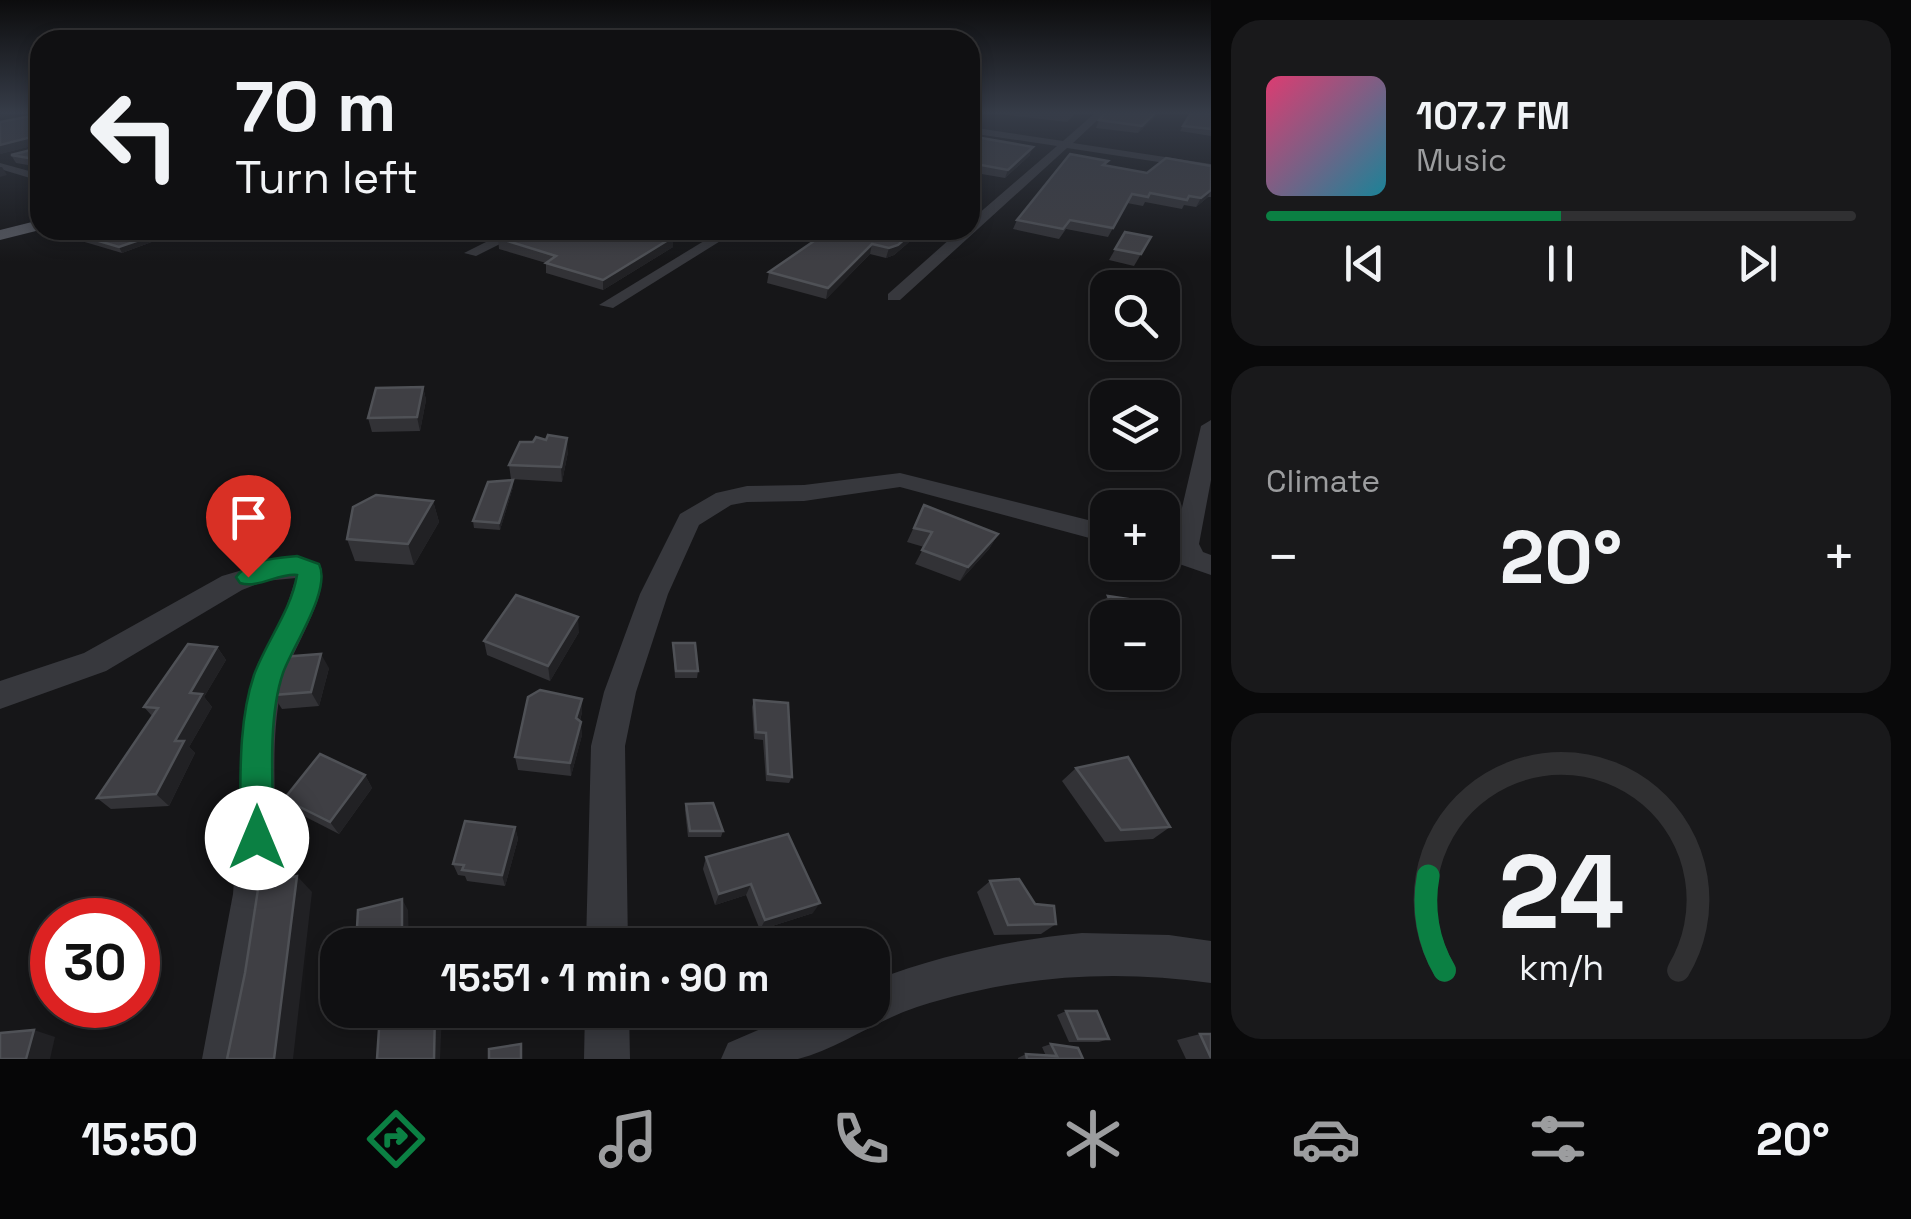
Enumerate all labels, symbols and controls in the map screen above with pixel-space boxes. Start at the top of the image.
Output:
text: 70 m [235,62,396,151]
icon: left [70,70,200,200]
text: 107.7 FM [1416,92,1570,140]
text: Music [1416,140,1507,180]
text: Turn left [235,149,418,206]
icon: previous [1337,236,1392,291]
icon: pause [1533,236,1588,291]
icon: next [1730,236,1785,291]
map controls [1090,270,1180,690]
button: search [1090,270,1180,360]
button: layers [1090,380,1180,470]
text: Climate [1266,461,1380,501]
pin [206,475,291,578]
icon: arrive [221,490,276,545]
button: + [1090,490,1180,580]
text: 20° [1500,509,1622,605]
text: − [1266,522,1300,592]
text: + [1822,522,1856,592]
button: − [1090,600,1180,690]
position arrow [205,786,309,890]
text: 24 [1498,826,1624,958]
speed limit sign: 30 [30,898,160,1028]
text: km/h [1518,945,1604,990]
text: 15:51 · 1 min · 90 m [441,954,769,1002]
icon: directions [361,1104,431,1174]
icon: music [593,1104,663,1174]
icon: phone [826,1104,896,1174]
icon: climate [1058,1104,1128,1174]
icon: car [1291,1104,1361,1174]
icon: filters [1523,1104,1593,1174]
text: 15:50 [81,1111,198,1168]
text: 20° [1756,1111,1830,1168]

